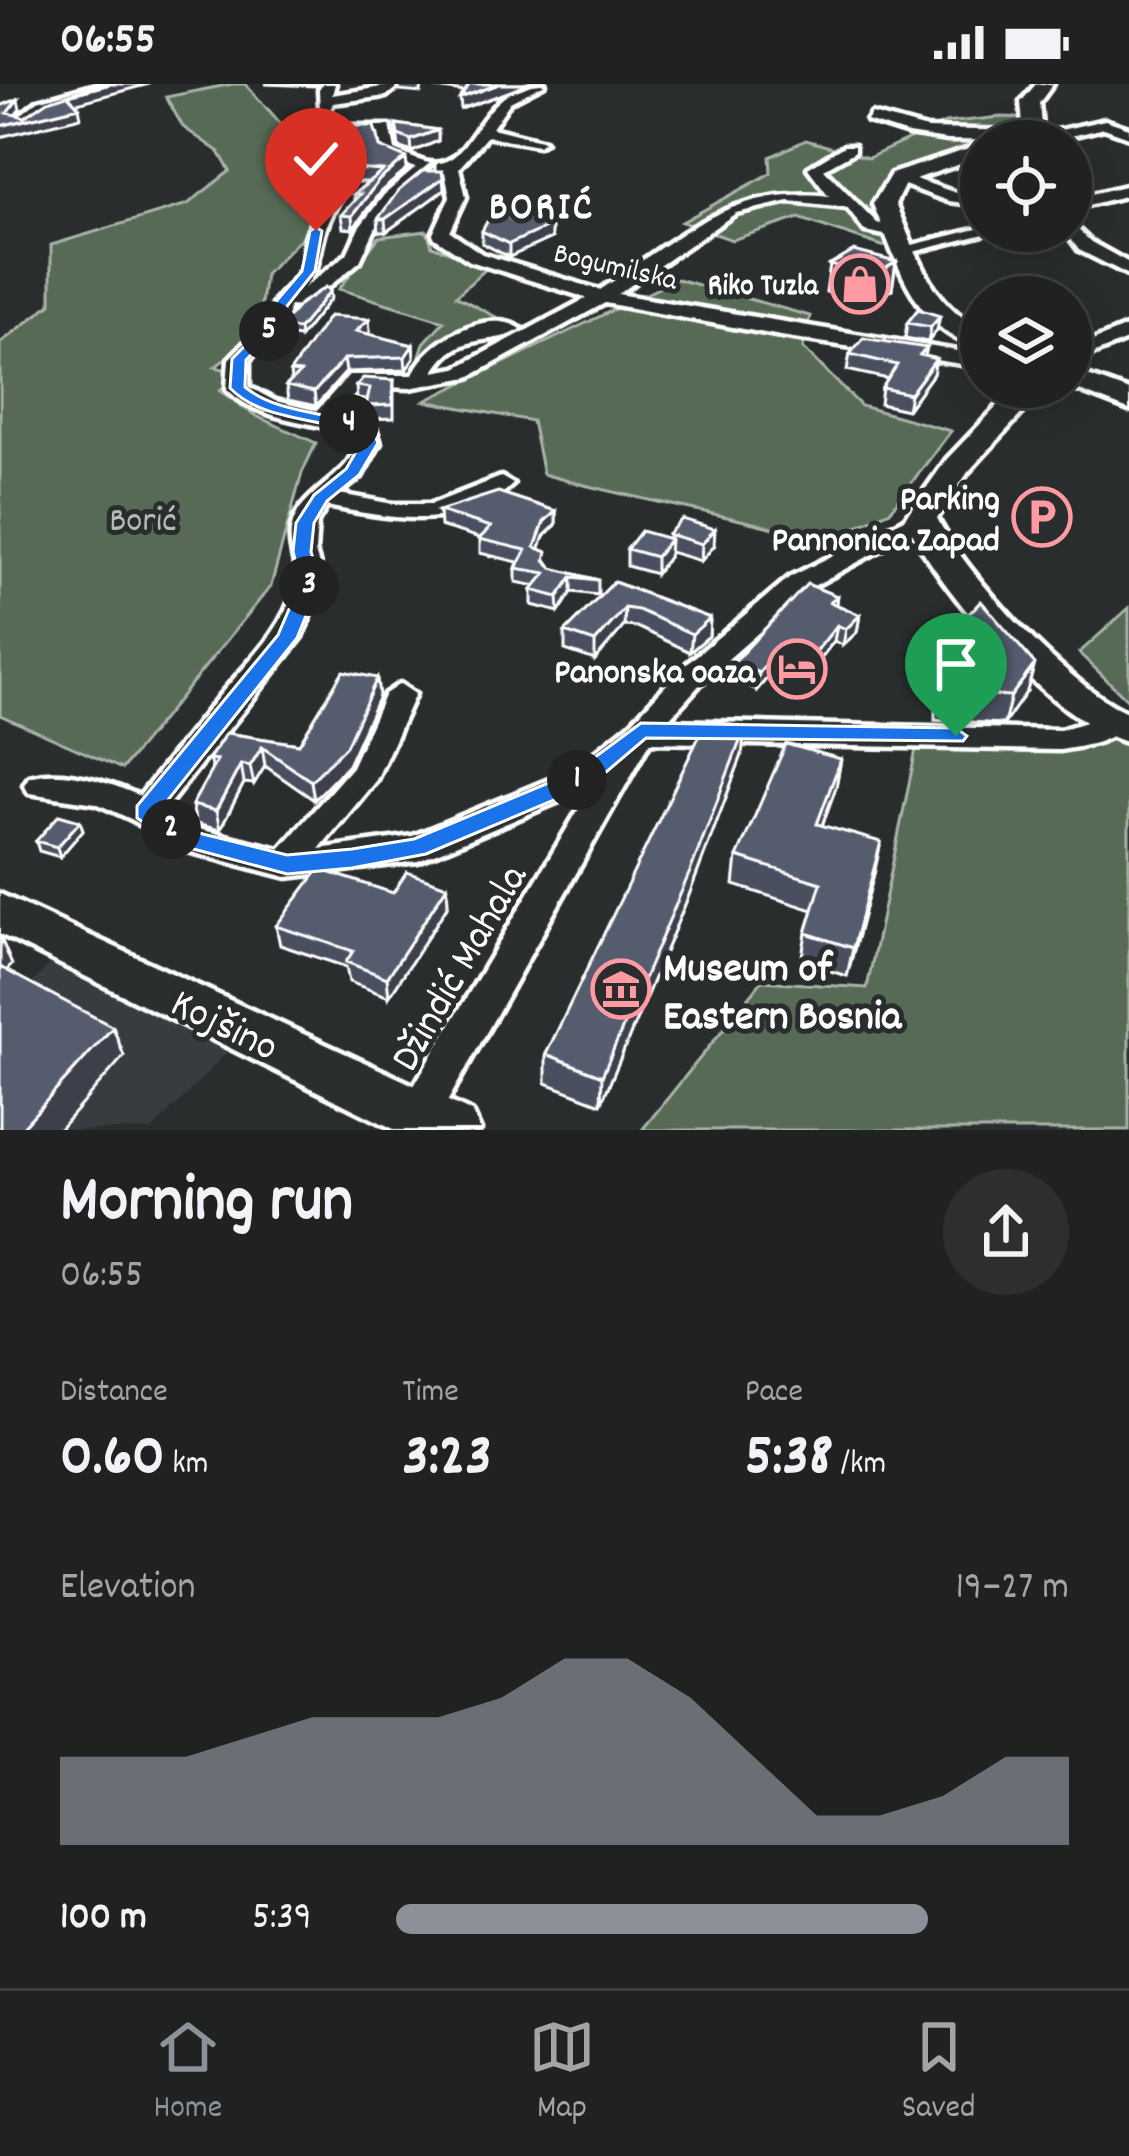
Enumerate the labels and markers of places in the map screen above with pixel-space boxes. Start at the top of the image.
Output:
pin [265,108,367,231]
shop icon: Riko Tuzla [829,253,891,315]
place label: Riko Tuzla [708,267,819,310]
pin: 5 [239,301,299,361]
pin: 4 [319,394,379,454]
place label: Parking Pannonica Zapad [772,476,1000,569]
parking icon: Parking Pannonica Zapad [1011,486,1073,548]
pin: 3 [279,556,339,616]
pin [905,613,1007,736]
hotel icon: Panonska oaza [766,638,828,700]
place label: Panonska oaza [554,649,756,701]
pin: 1 [547,750,607,810]
pin: 2 [141,799,201,859]
place label: Museum of Eastern Bosnia [663,942,902,1050]
museum icon: Museum of Eastern Bosnia [590,958,652,1020]

